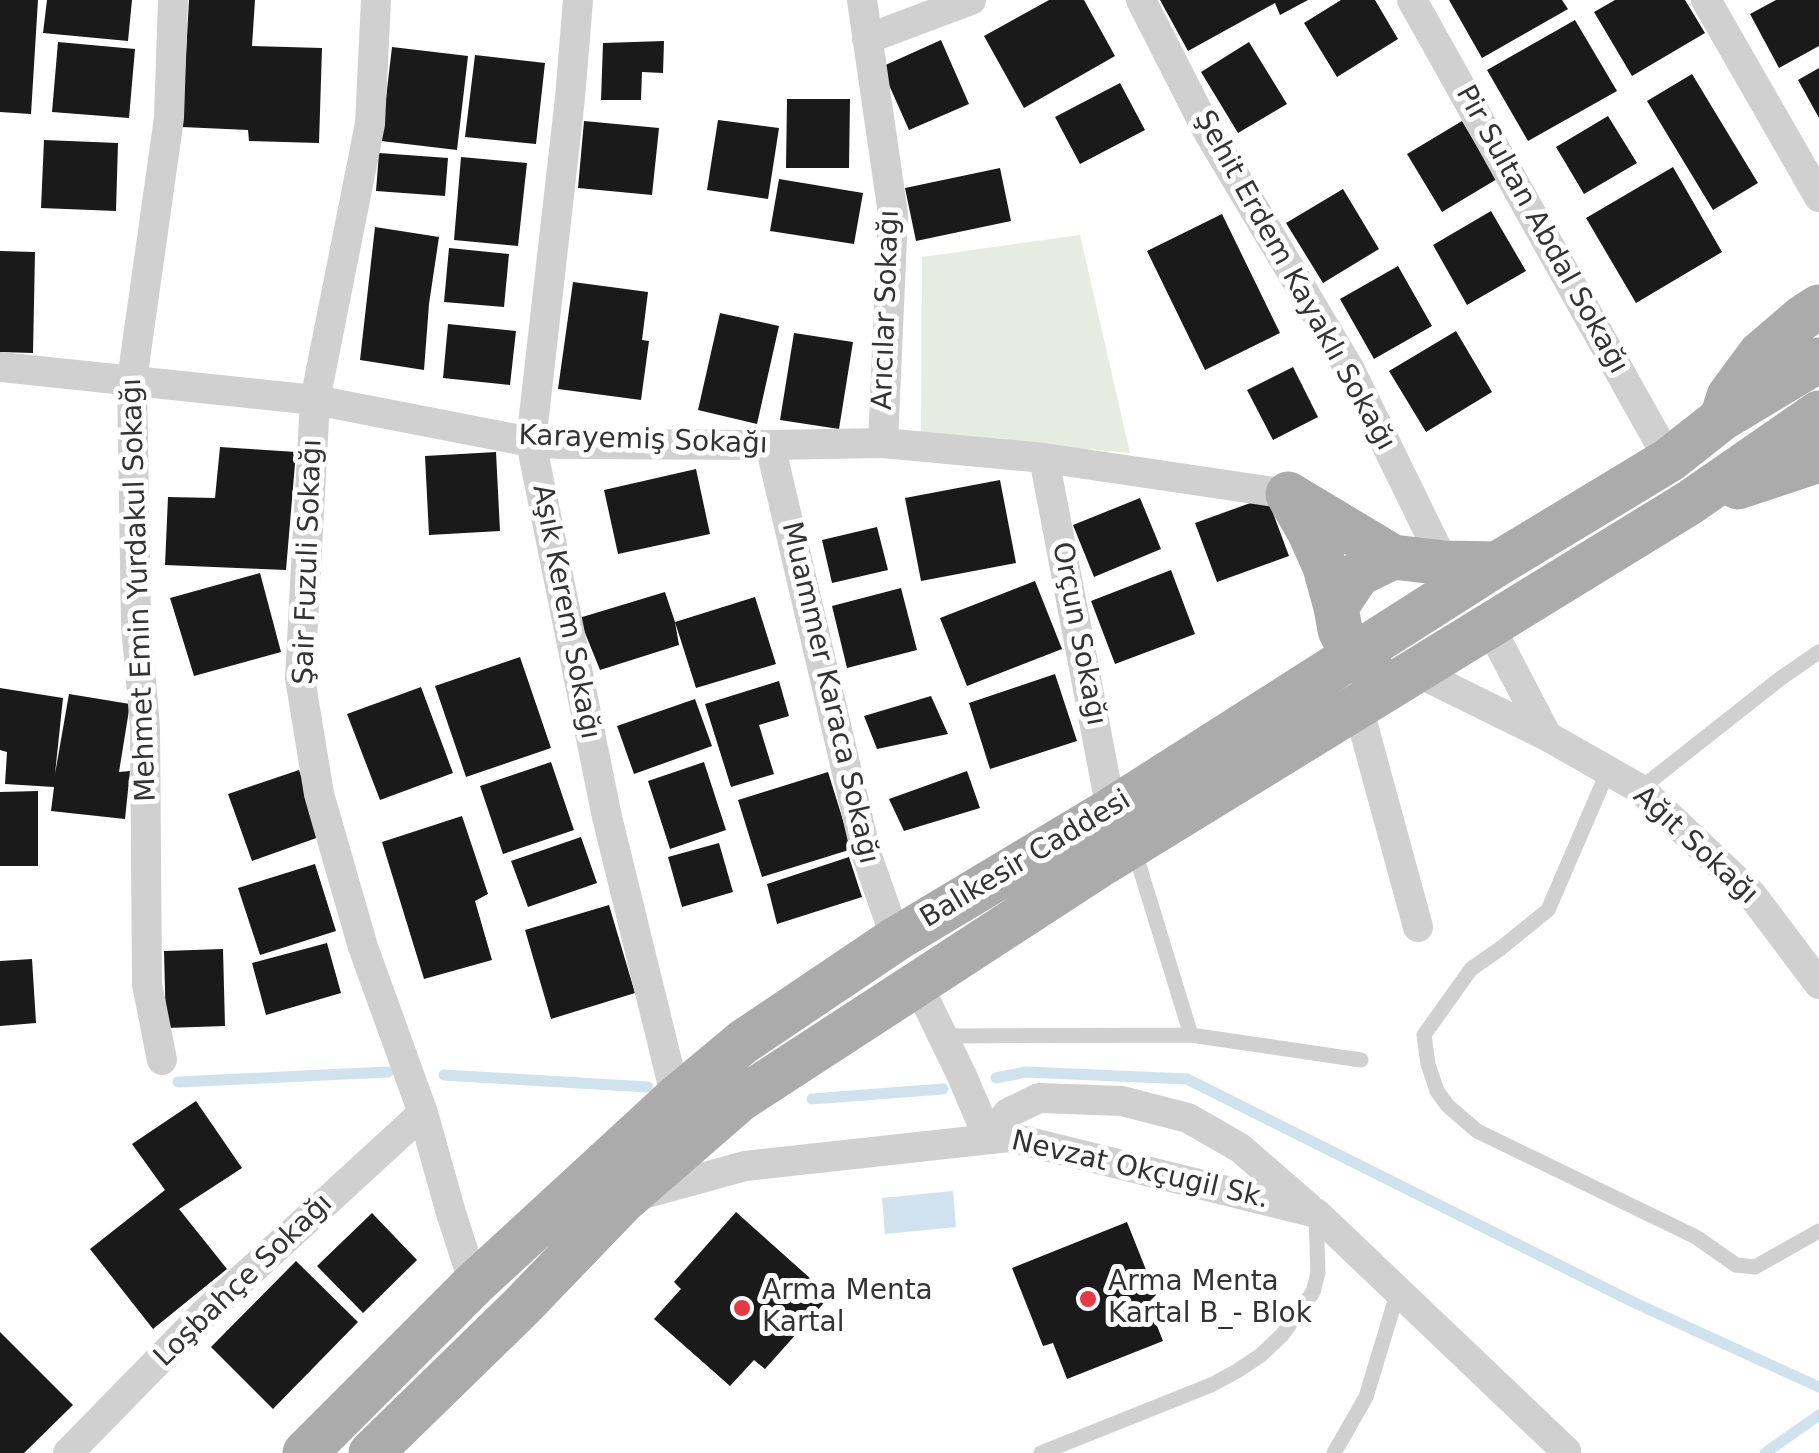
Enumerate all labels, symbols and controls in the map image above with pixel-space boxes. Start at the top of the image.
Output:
street label: Pir Sultan Abdal Sokağı [1448,80,1634,380]
street label: Şehit Erdem Kayaklı Sokağı [1186,105,1402,457]
street label: Arıcılar Sokağı [867,209,907,411]
street label: Mehmet Emin Yurdakul Sokağı [116,378,164,802]
street label: Karayemiş Sokağı [518,420,768,462]
street label: Şair Fuzuli Sokağı [288,439,330,685]
street label: Aşık Kerem Sokağı [524,482,606,742]
street label: Muammer Karaca Sokağı [773,519,885,867]
street label: Orçun Sokağı [1044,539,1112,729]
street label: Ağıt Sokağı [1626,780,1764,912]
street label: Balıkesir Caddesi [915,784,1137,936]
street label: Nevzat Okçugil Sk. [1008,1125,1272,1217]
street label: Loşbahçe Sokağı [148,1188,340,1374]
place label: Arma Menta Kartal B_- Blok [1108,1266,1312,1332]
place label: Arma Menta Kartal [762,1275,933,1341]
marker: Arma Menta Kartal B_- Blok [1077,1288,1099,1310]
marker: Arma Menta Kartal [731,1297,753,1319]

